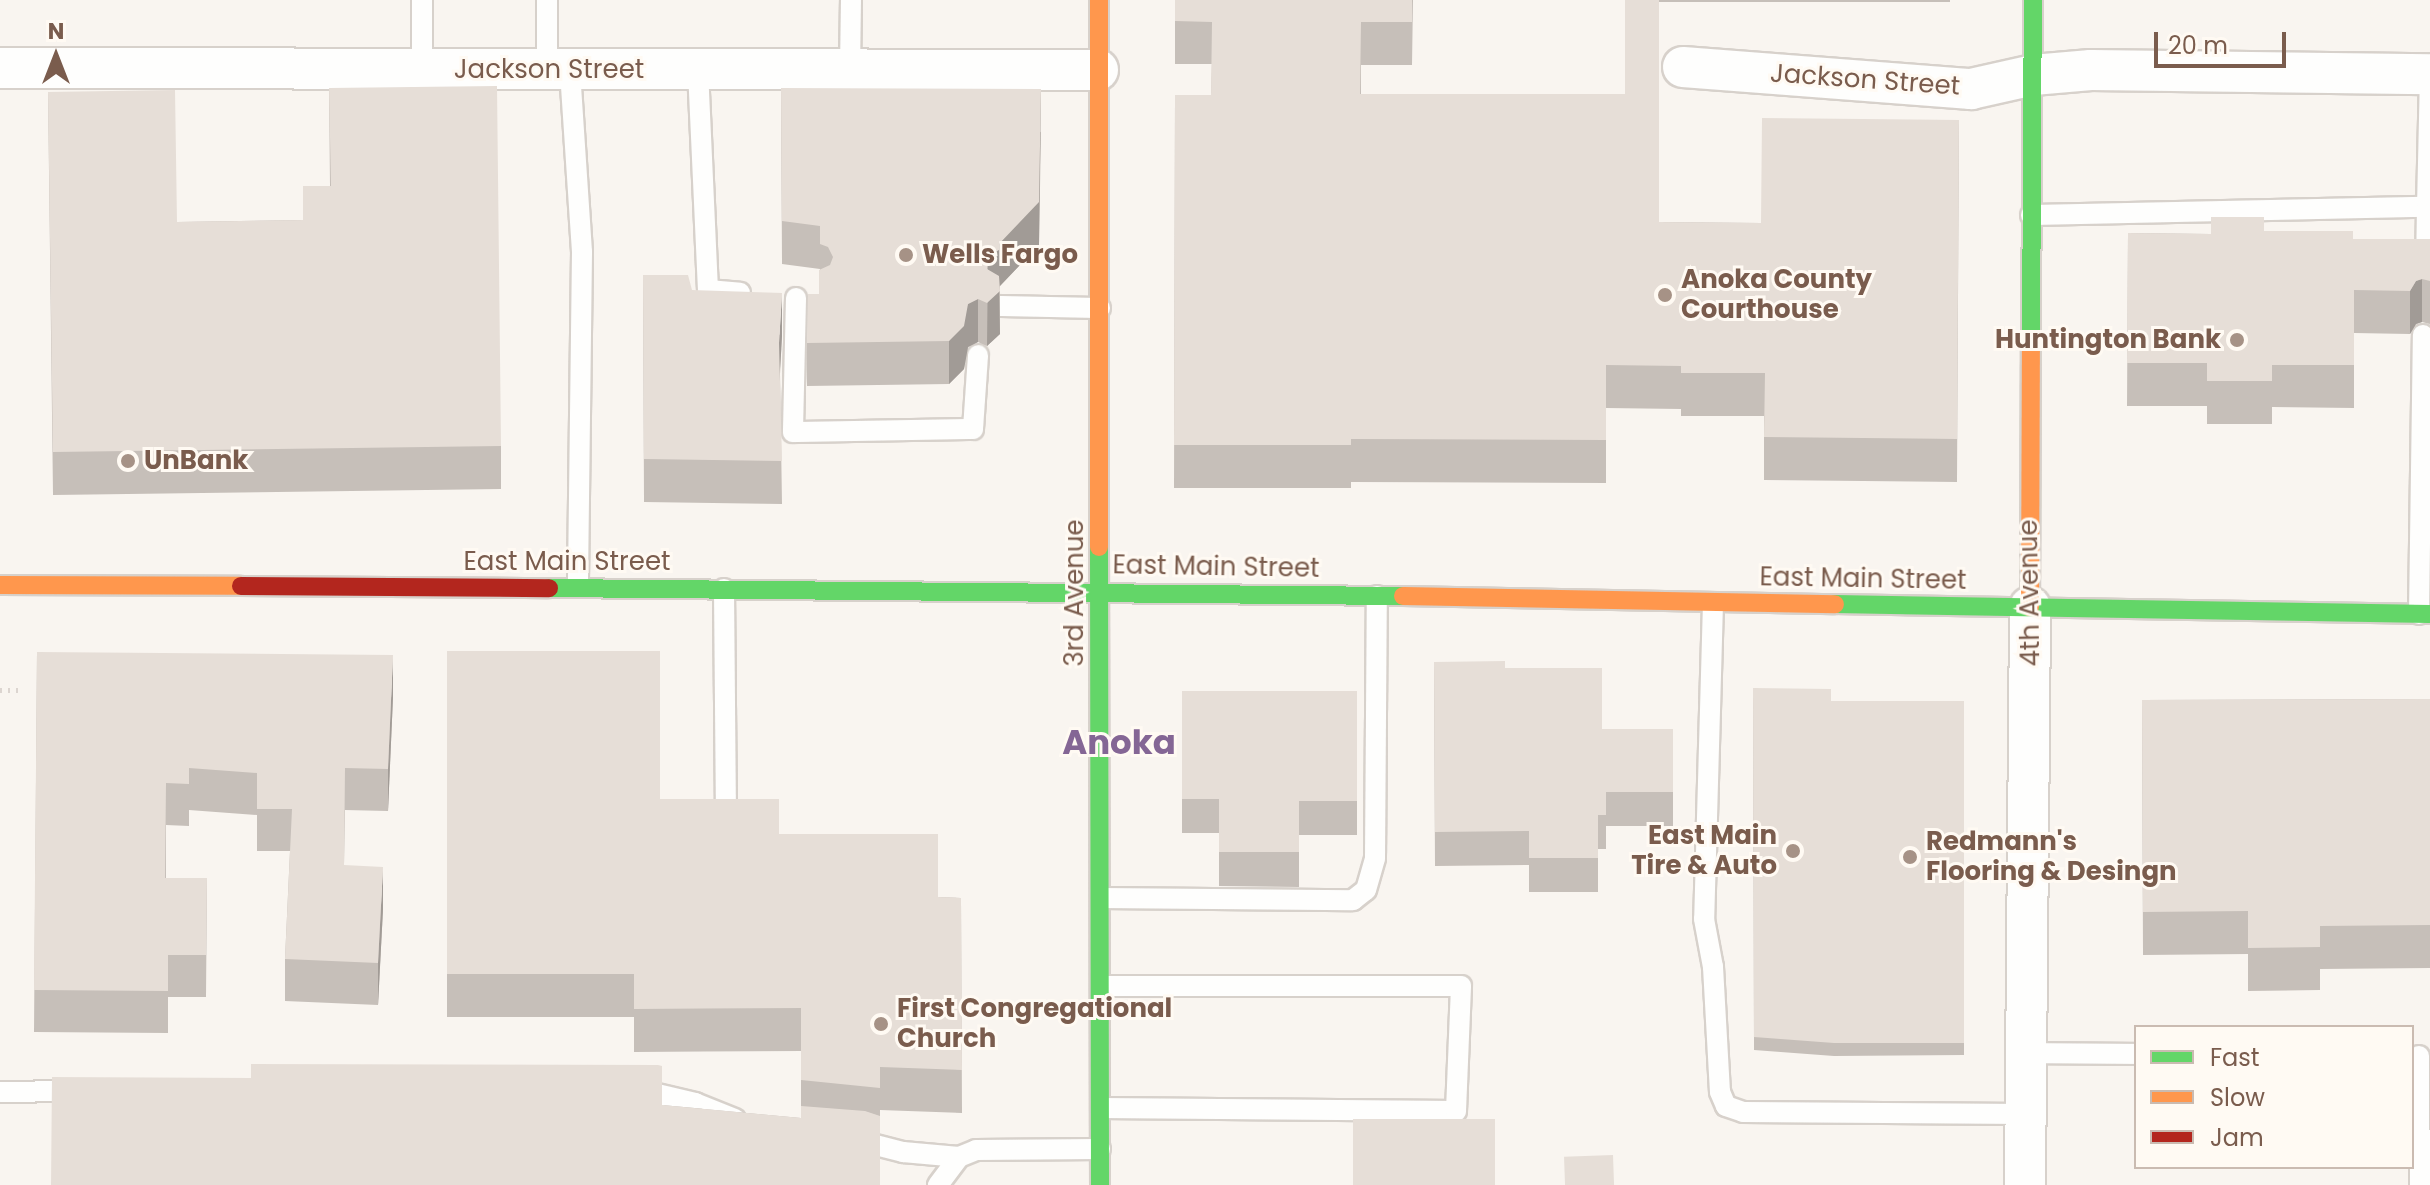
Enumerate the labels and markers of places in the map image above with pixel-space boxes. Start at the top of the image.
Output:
place label: Wells Fargo [922,239,1078,271]
marker: Wells Fargo [897,246,915,264]
place label: Anoka County Courthouse [1681,264,1872,326]
marker: Anoka County Courthouse [1656,286,1674,304]
place label: Huntington Bank [1995,324,2221,356]
marker: Huntington Bank [2228,331,2246,349]
place label: UnBank [144,445,248,477]
marker: UnBank [119,452,137,470]
place label: East Main Tire & Auto [1631,820,1777,882]
place label: Redmann's Flooring & Desingn [1926,826,2177,888]
marker: East Main Tire & Auto [1784,842,1802,860]
marker: Redmann's Flooring & Desingn [1901,848,1919,866]
place label: First Congregational Church [897,993,1172,1054]
marker: First Congregational Church [872,1015,890,1033]

